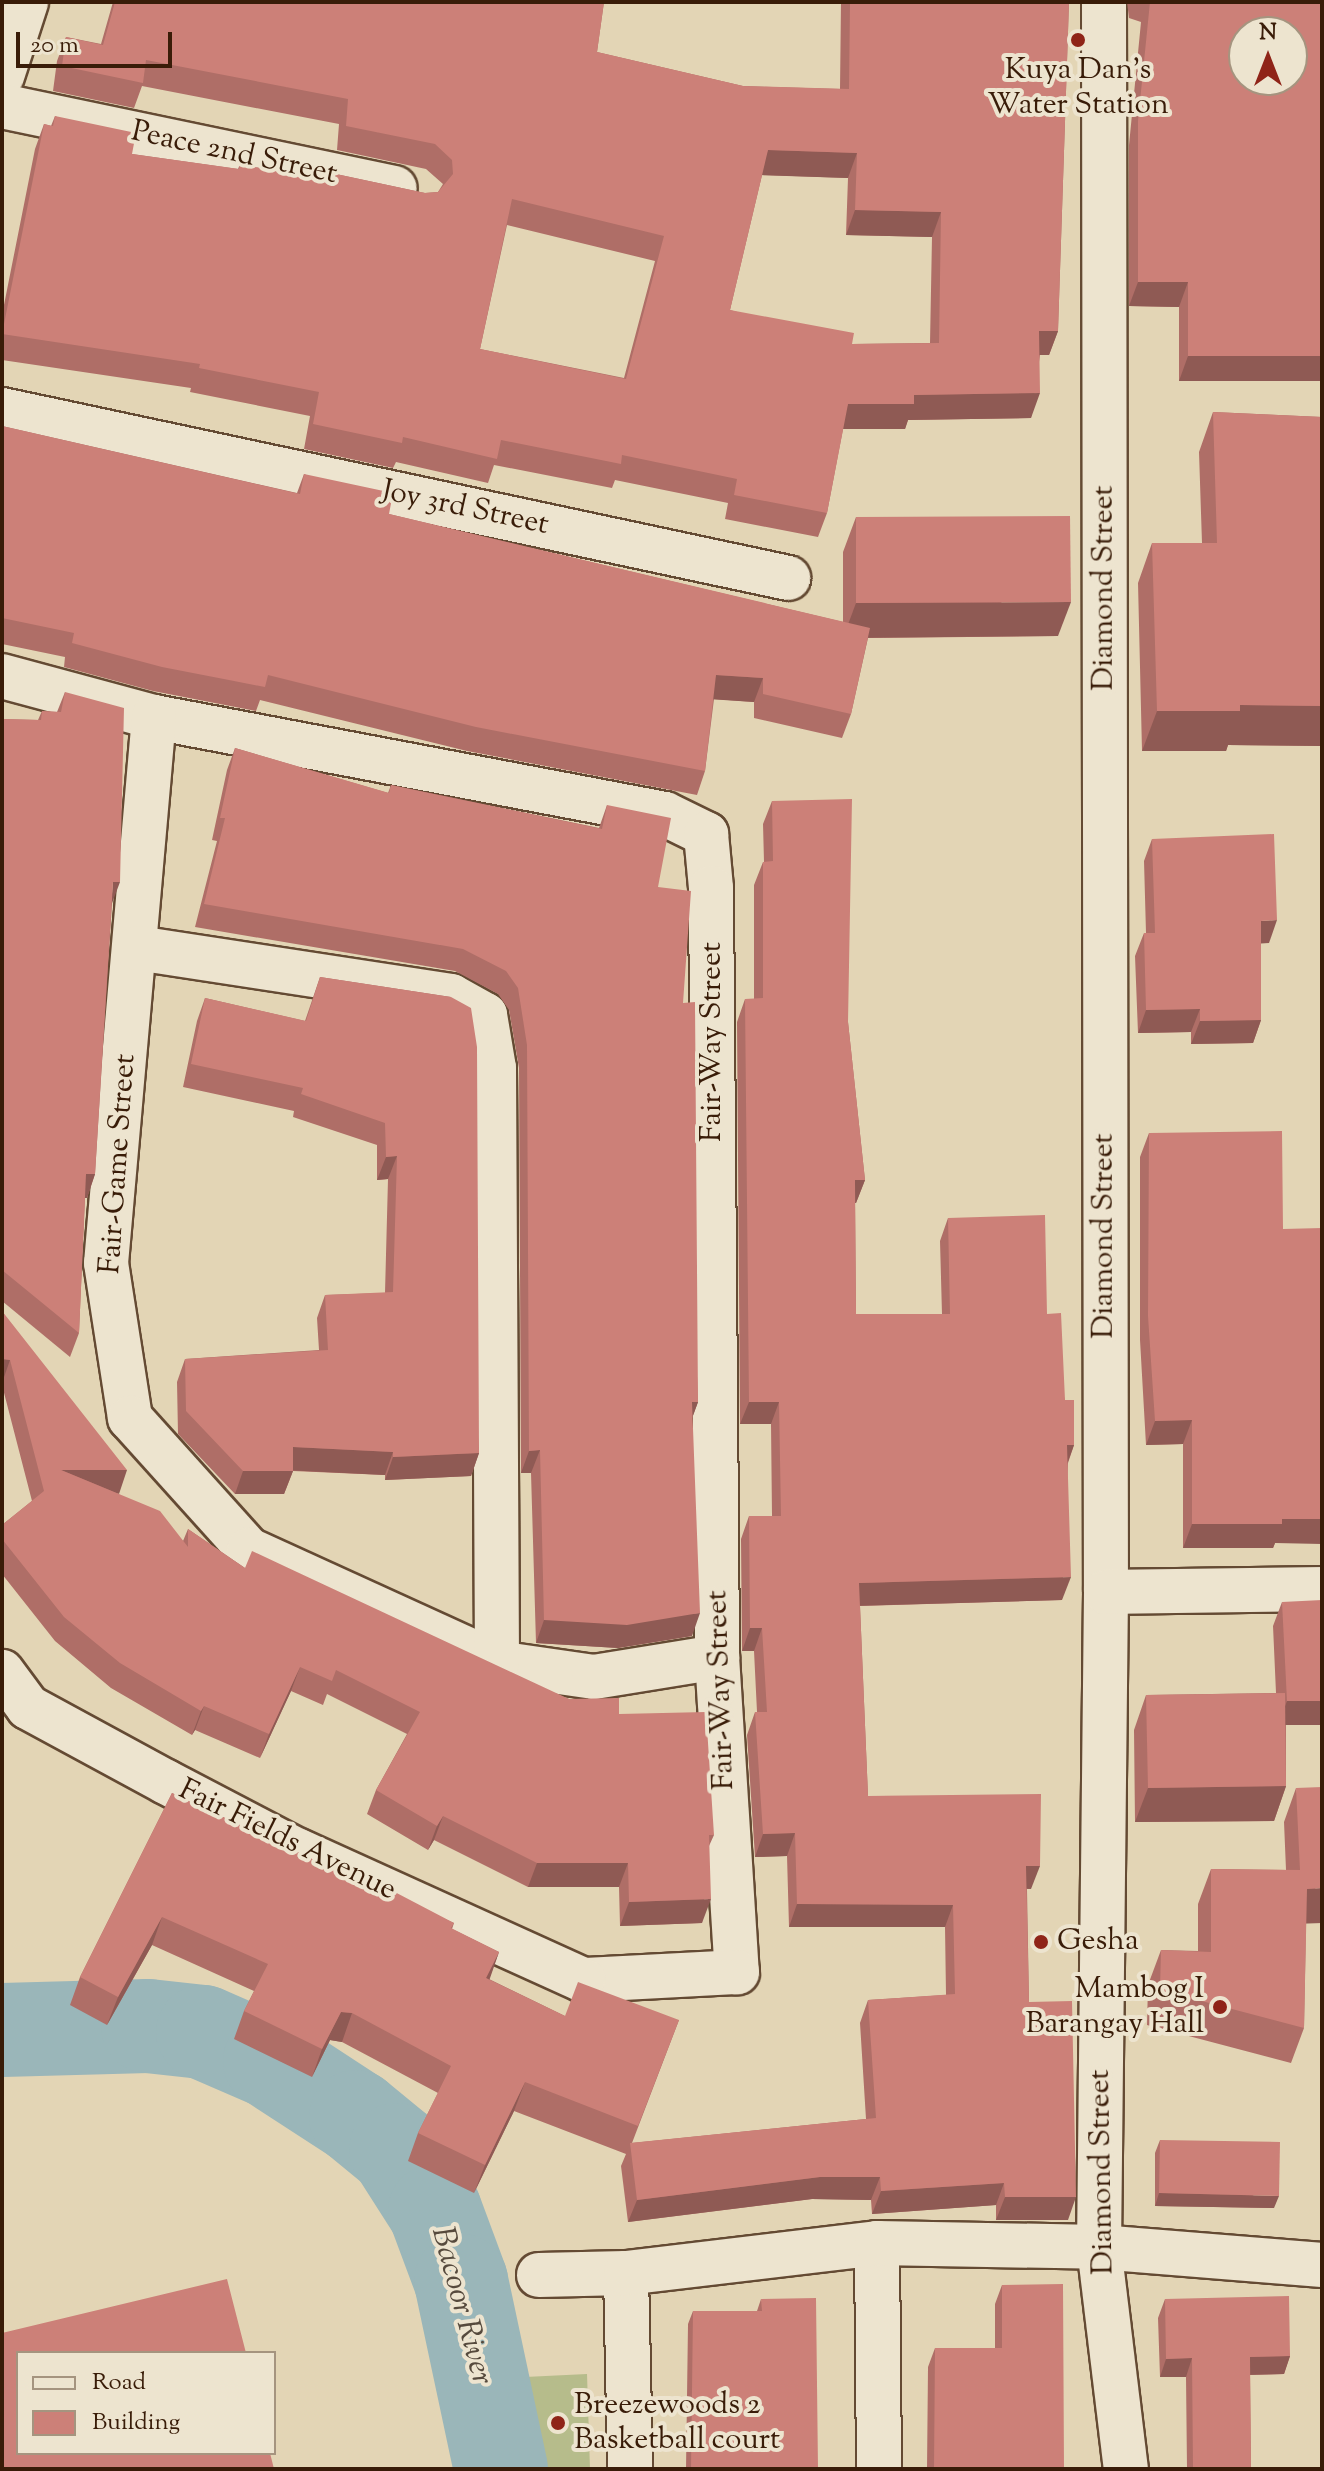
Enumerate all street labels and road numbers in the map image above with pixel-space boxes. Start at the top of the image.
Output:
street label: Peace 2nd Street [128,115,340,193]
street label: Joy 3rd Street [378,474,552,544]
street label: Diamond Street [1087,485,1123,691]
street label: Fair-Way Street [695,942,731,1142]
street label: Fair-Game Street [93,1053,145,1275]
street label: Diamond Street [1087,1133,1123,1339]
street label: Fair-Way Street [701,1589,743,1791]
street label: Fair Fields Avenue [172,1773,402,1909]
street label: Diamond Street [1083,2069,1123,2275]

